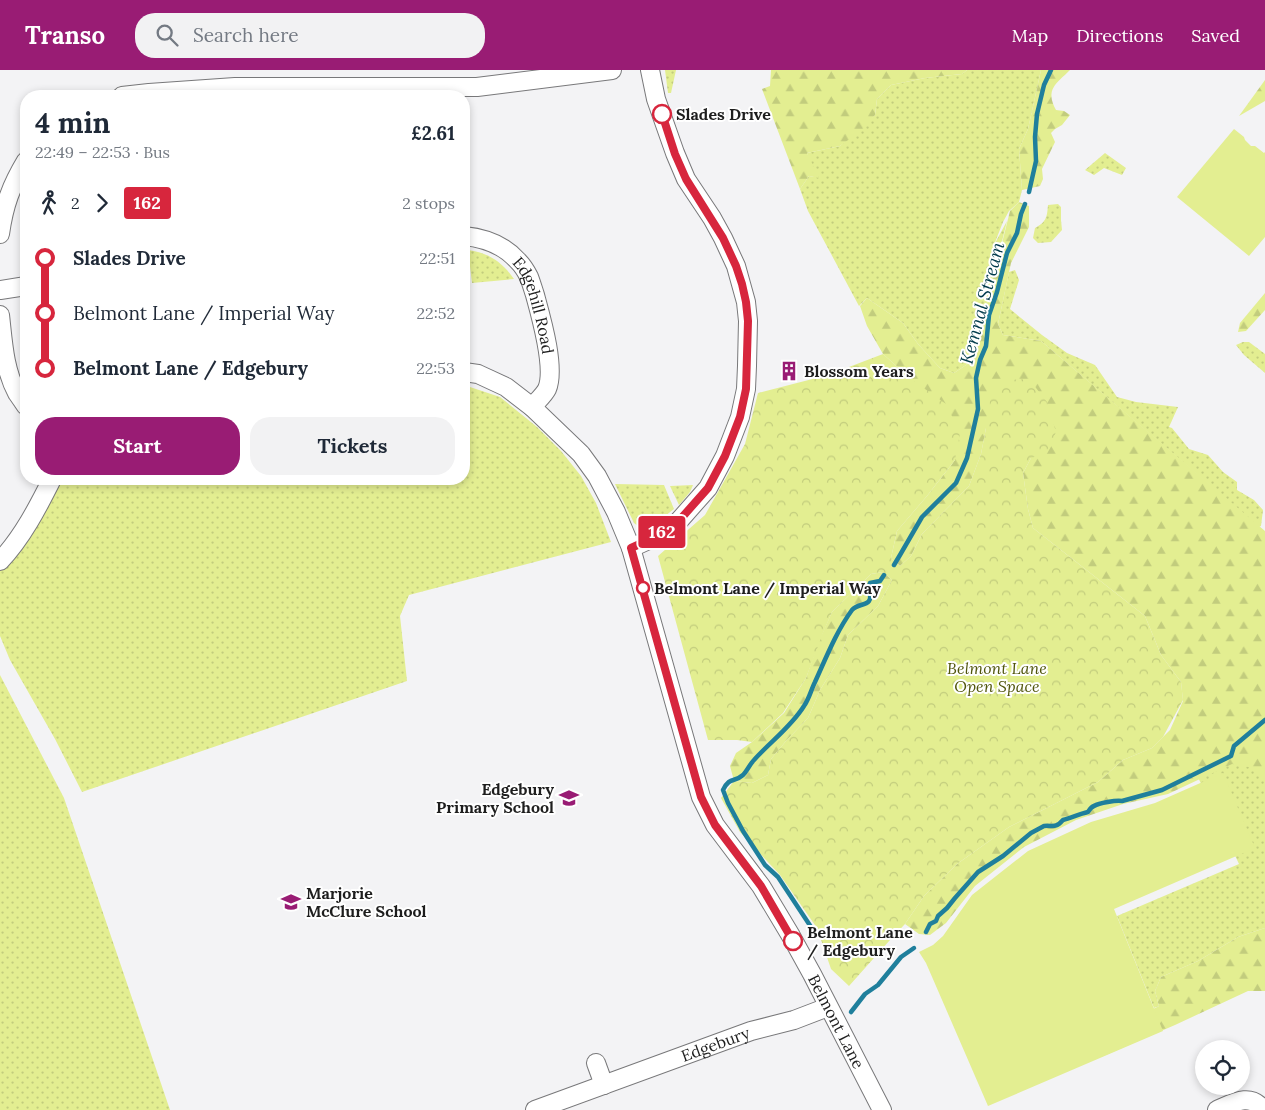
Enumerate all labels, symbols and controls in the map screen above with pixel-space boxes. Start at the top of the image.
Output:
search box [135,13,485,58]
text: Transo [25,20,105,51]
icon: search [153,21,181,49]
text: Search here [193,23,299,47]
text: Map [1012,24,1048,47]
text: Directions [1076,24,1163,47]
text: Saved [1191,24,1240,47]
marker: Slades Drive [652,104,672,124]
place label: Slades Drive [676,104,771,124]
text: 4 min [35,105,110,141]
text: £2.61 [411,121,455,145]
text: 22:49 – 22:53 · Bus [35,142,170,162]
icon: walk [35,189,63,217]
icon: forward [88,189,116,217]
text: 162 [134,191,161,214]
text: 2 [71,193,80,213]
text: 2 stops [402,193,455,213]
water label: Kemnal Stream [955,239,1009,367]
text: Slades Drive [73,246,186,270]
text: 22:51 [419,248,455,268]
street label: Edgehill Road [509,252,558,356]
text: Belmont Lane / Imperial Way [73,301,334,325]
text: 22:52 [417,303,455,323]
text: Belmont Lane / Edgebury [73,356,308,380]
text: 22:53 [416,358,455,378]
building icon: Blossom Years [778,360,800,382]
place label: Blossom Years [804,361,914,381]
button: Start [35,417,240,475]
button: Tickets [250,417,455,475]
line badge: 162 [633,516,691,548]
text: 162 [648,520,676,543]
place label: Belmont Lane / Imperial Way [654,578,881,599]
marker: Belmont Lane / Imperial Way [636,581,650,595]
park label: Belmont Lane Open Space [947,658,1047,696]
place label: Edgebury Primary School [436,779,554,817]
school or university icon: Edgebury Primary School [558,787,580,809]
place label: Marjorie McClure School [306,883,426,921]
school or university icon: Marjorie McClure School [280,891,302,913]
place label: Belmont Lane / Edgebury [807,922,913,961]
marker: Belmont Lane / Edgebury [783,931,803,951]
street label: Belmont Lane [804,971,869,1072]
street label: Edgebury [678,1022,753,1066]
map controls [1195,1040,1250,1095]
button: locate [1195,1040,1250,1095]

